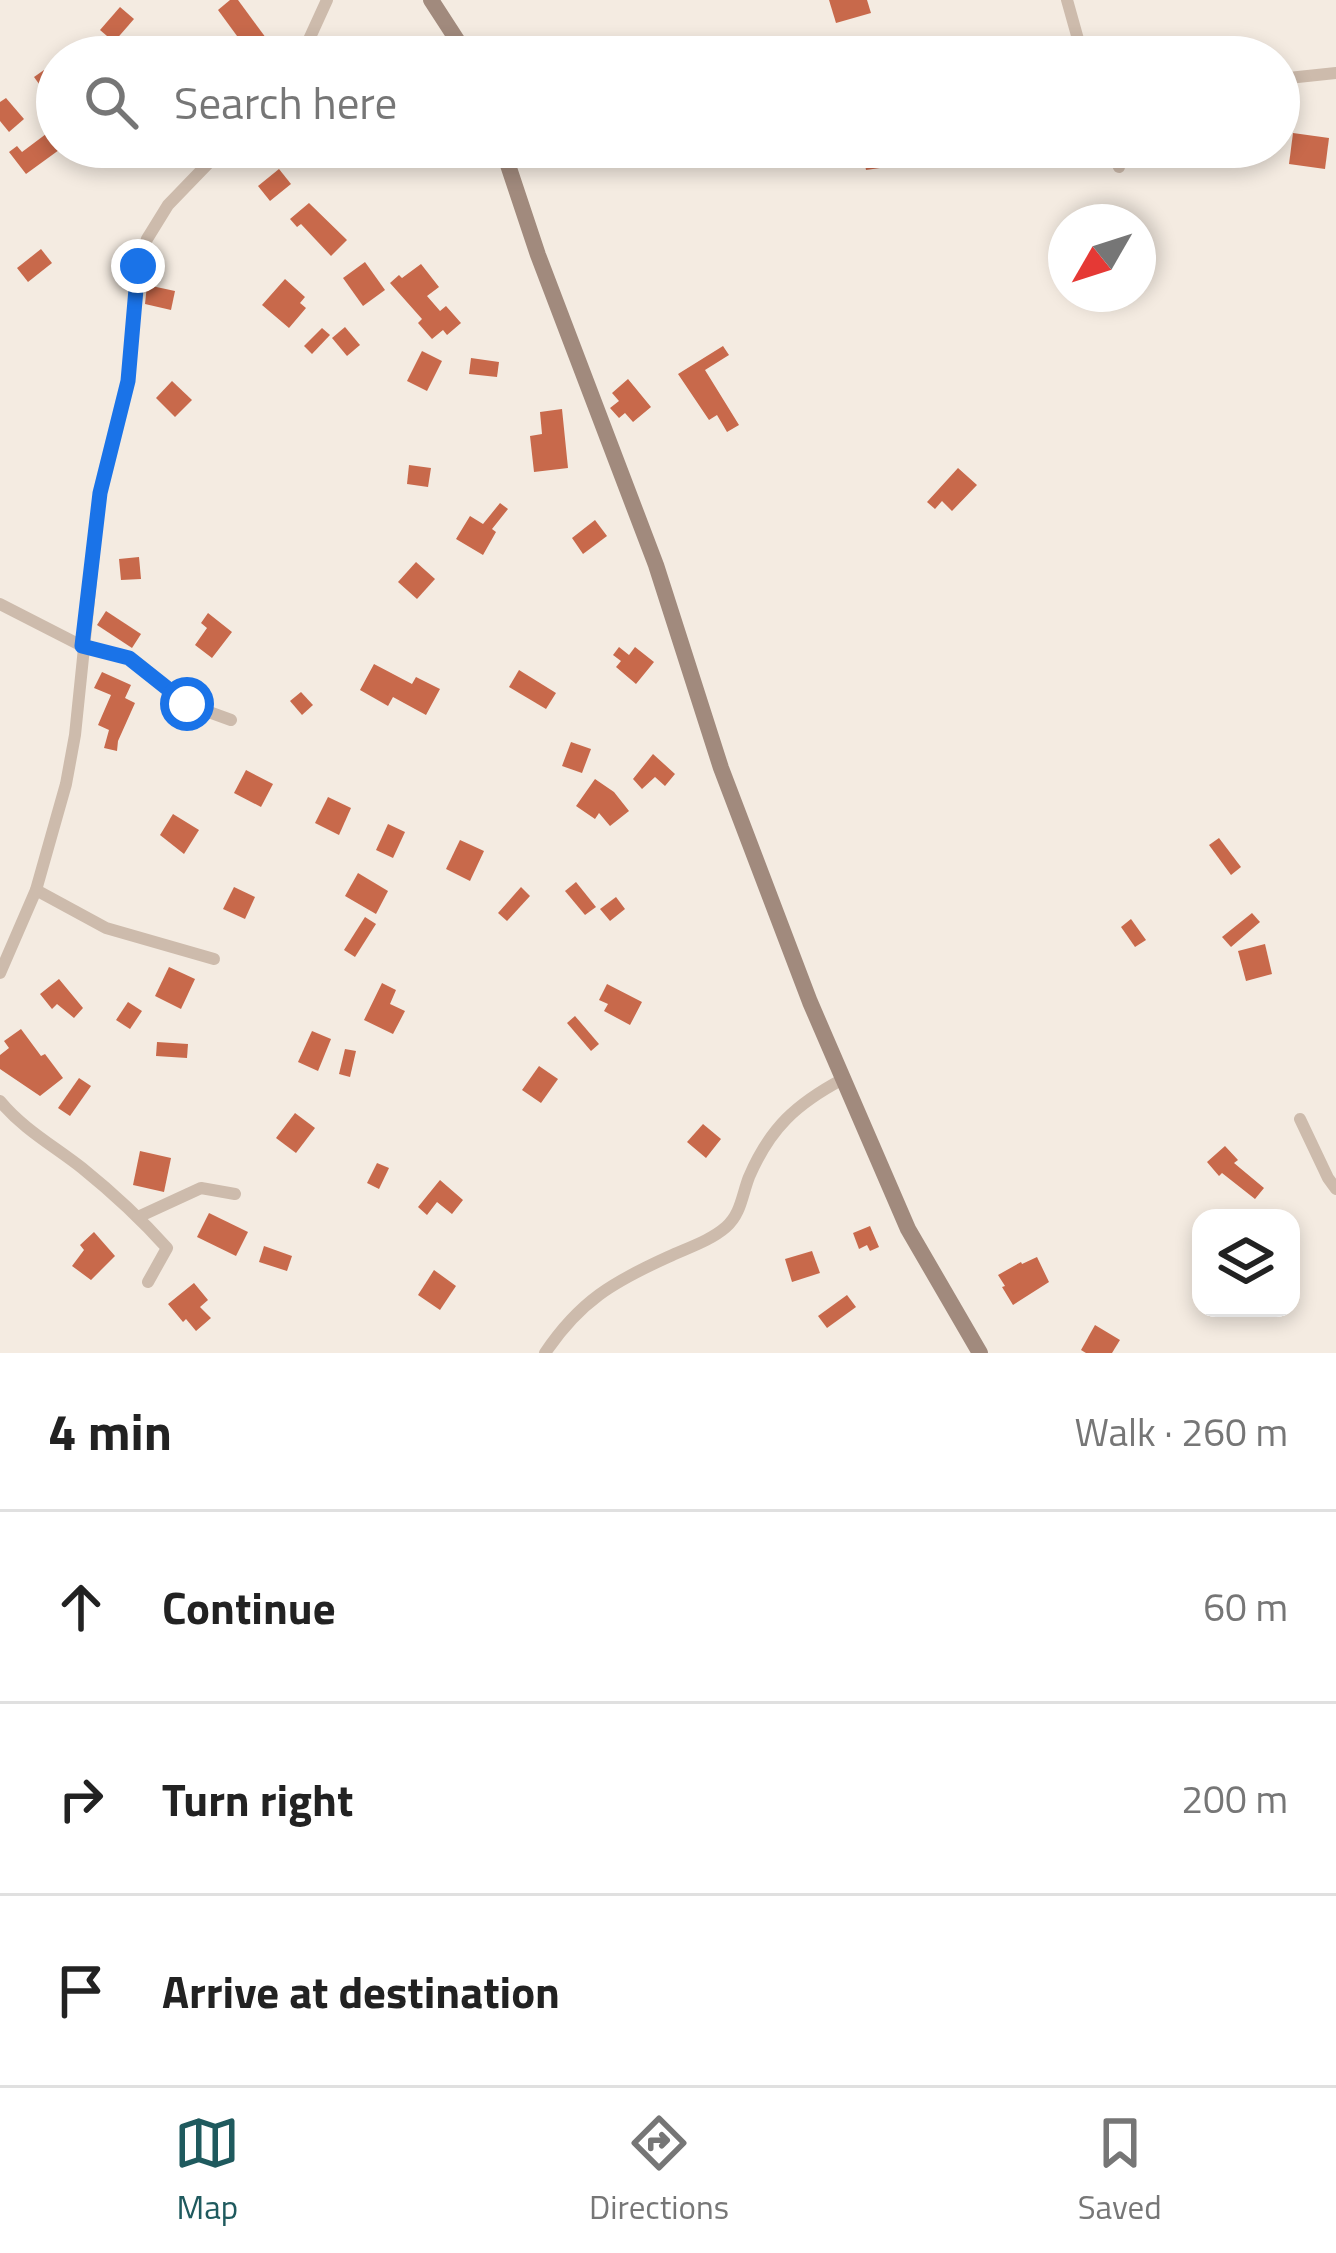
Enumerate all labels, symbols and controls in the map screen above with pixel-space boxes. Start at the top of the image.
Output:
search box [36,36,1300,168]
text: Search here [174,68,397,136]
icon: search [78,69,144,135]
north arrow [1048,204,1156,312]
route end [111,239,165,293]
route start [160,677,214,731]
map controls [1192,1209,1300,1317]
button: layers [1192,1209,1300,1317]
text: 4 min [48,1392,172,1470]
text: Walk · 260 m [1074,1402,1288,1461]
text: Continue [162,1573,336,1641]
icon: ahead [48,1574,114,1640]
text: 60 m [1203,1577,1288,1636]
text: Turn right [162,1765,353,1833]
icon: right [48,1766,114,1832]
text: 200 m [1181,1769,1288,1828]
text: Arrive at destination [162,1957,560,2025]
icon: arrive [48,1958,114,2024]
tab: Map [174,2110,240,2232]
tab: Directions [589,2110,729,2232]
tab: Saved [1078,2110,1162,2232]

